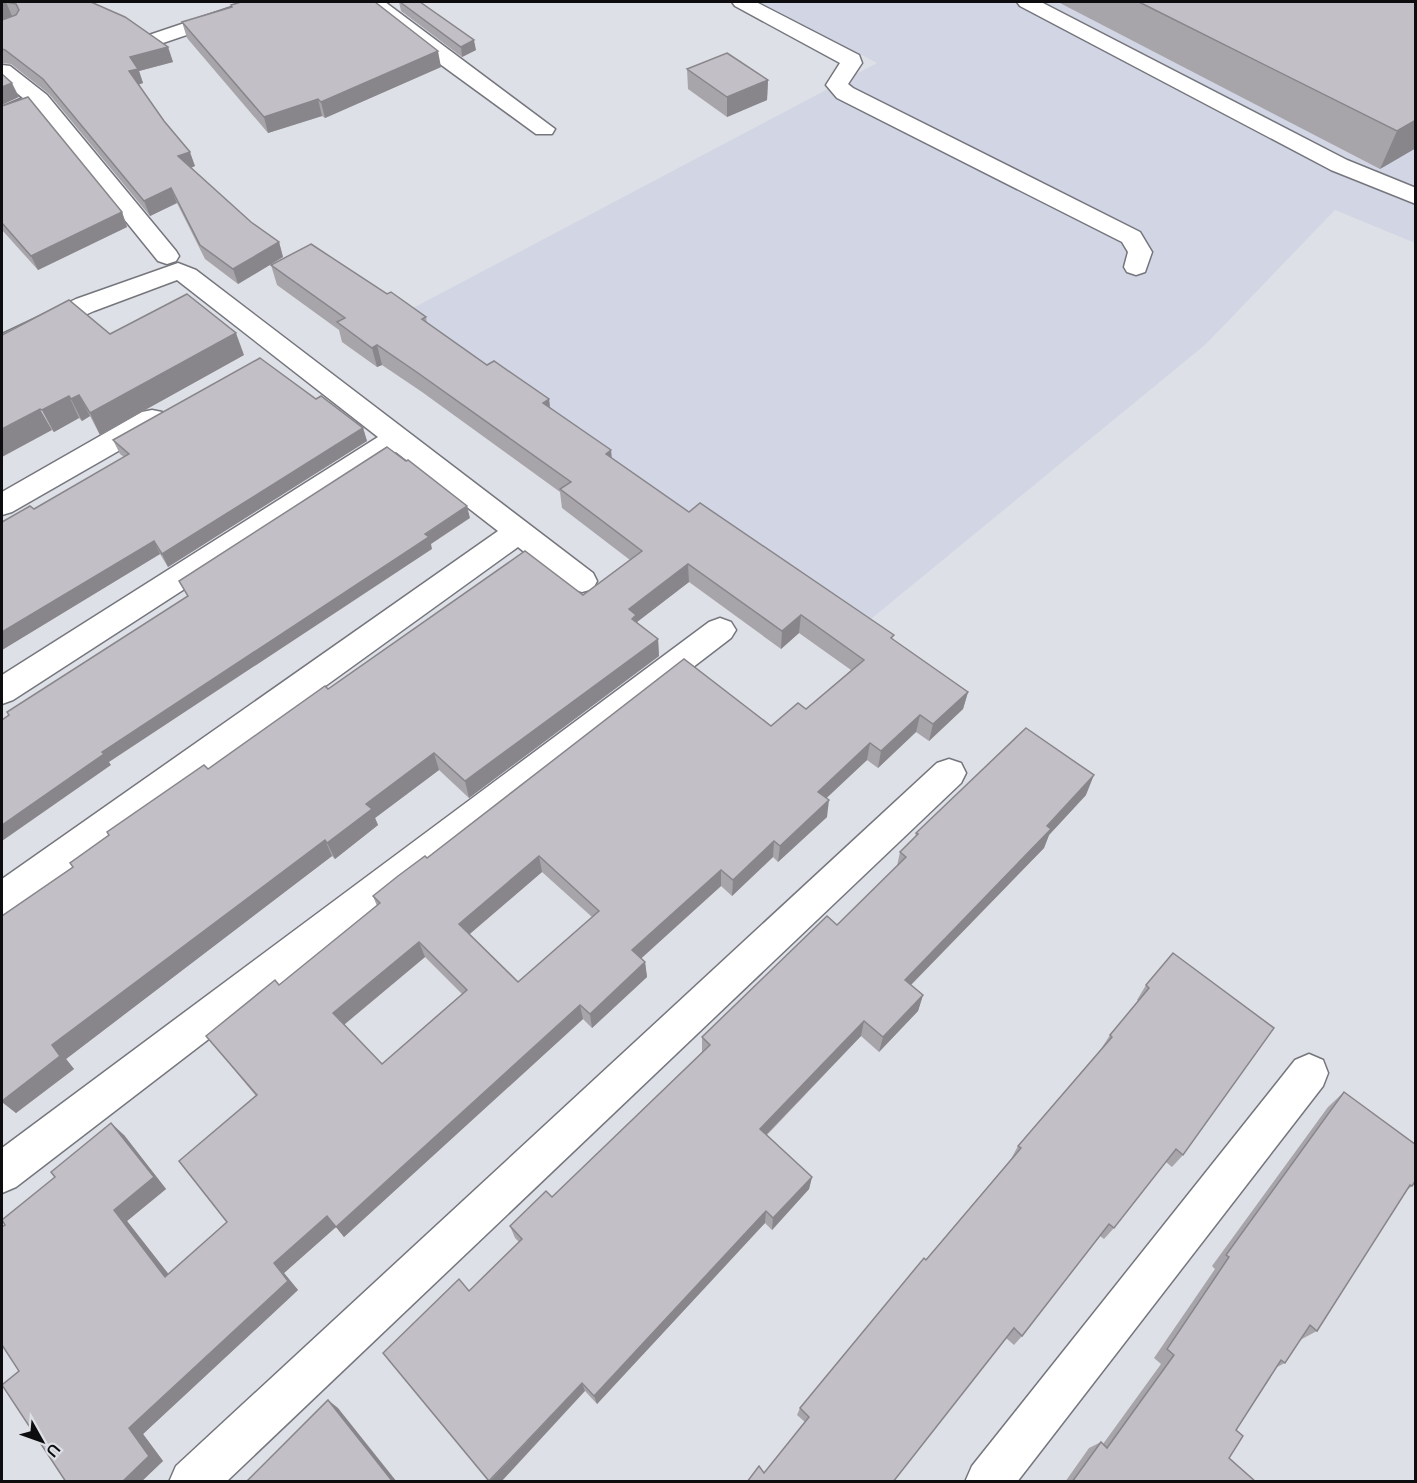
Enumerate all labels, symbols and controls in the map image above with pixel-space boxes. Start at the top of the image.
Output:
north arrow [12,1411,72,1471]
text: U [41,1438,65,1462]

